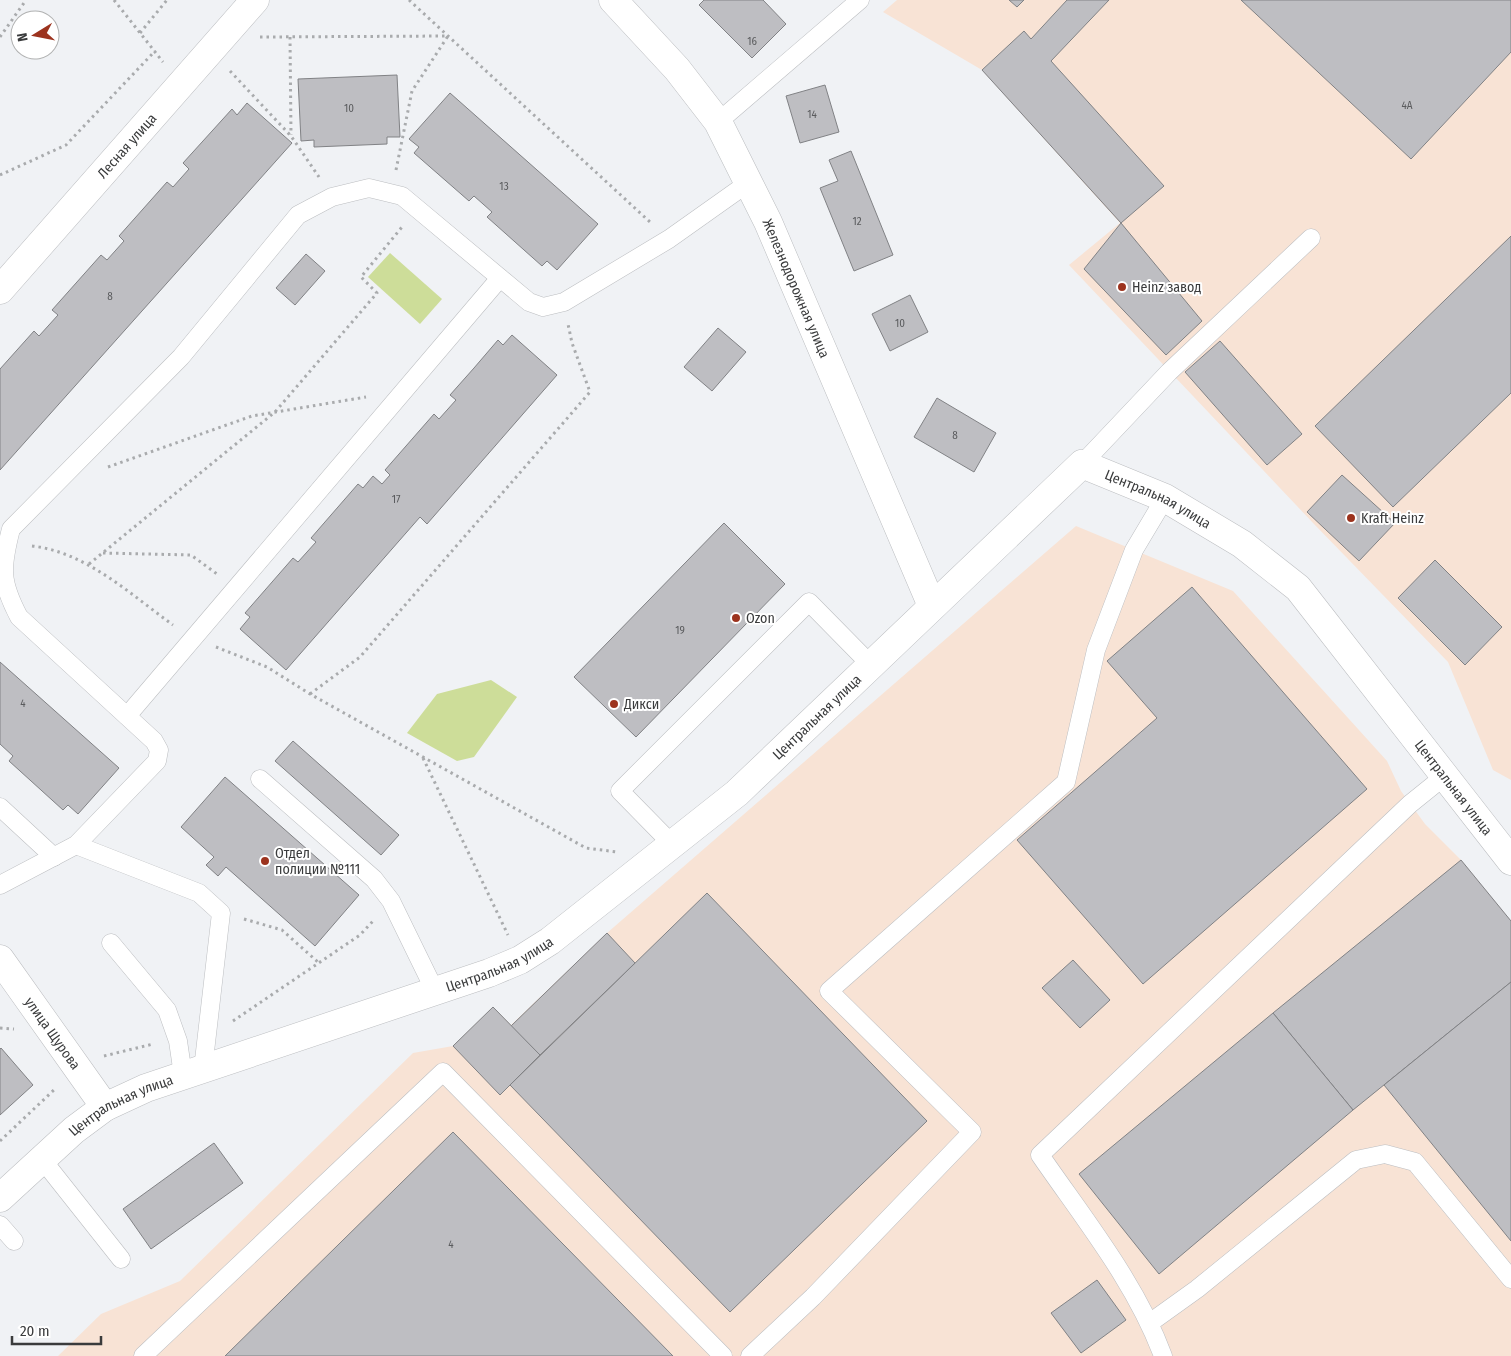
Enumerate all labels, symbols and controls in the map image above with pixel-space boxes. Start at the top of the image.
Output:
north arrow [10,10,60,60]
text: N [14,32,32,43]
house number: 16 [747,35,757,48]
house number: 4А [1401,99,1413,112]
house number: 10 [344,102,354,115]
house number: 14 [807,108,817,121]
street label: Лесная улица [94,110,160,182]
house number: 13 [499,180,509,193]
house number: 12 [852,215,862,228]
street label: Железнодорожная улица [759,216,833,361]
place label: Heinz завод [1132,279,1201,296]
marker: Heinz завод [1116,281,1128,293]
house number: 8 [107,290,113,303]
house number: 10 [895,317,905,330]
house number: 8 [952,429,958,442]
street label: Центральная улица [1102,466,1214,532]
house number: 17 [392,493,401,506]
place label: Kraft Heinz [1361,510,1424,527]
marker: Kraft Heinz [1345,512,1357,524]
place label: Ozon [746,610,775,627]
marker: Ozon [730,612,742,624]
house number: 19 [675,624,685,637]
street label: Центральная улица [769,671,865,763]
place label: Дикси [623,696,659,713]
house number: 4 [20,697,26,710]
marker: Дикси [608,698,620,710]
street label: Центральная улица [1411,737,1496,839]
place label: Отдел полиции №111 [275,845,360,878]
marker: Отдел полиции №111 [259,855,271,867]
street label: Центральная улица [444,933,557,996]
street label: улица Щурова [21,994,84,1073]
street label: Центральная улица [65,1072,175,1140]
house number: 4 [448,1238,454,1251]
scale bar [12,1314,101,1346]
text: 20 m [20,1322,50,1340]

